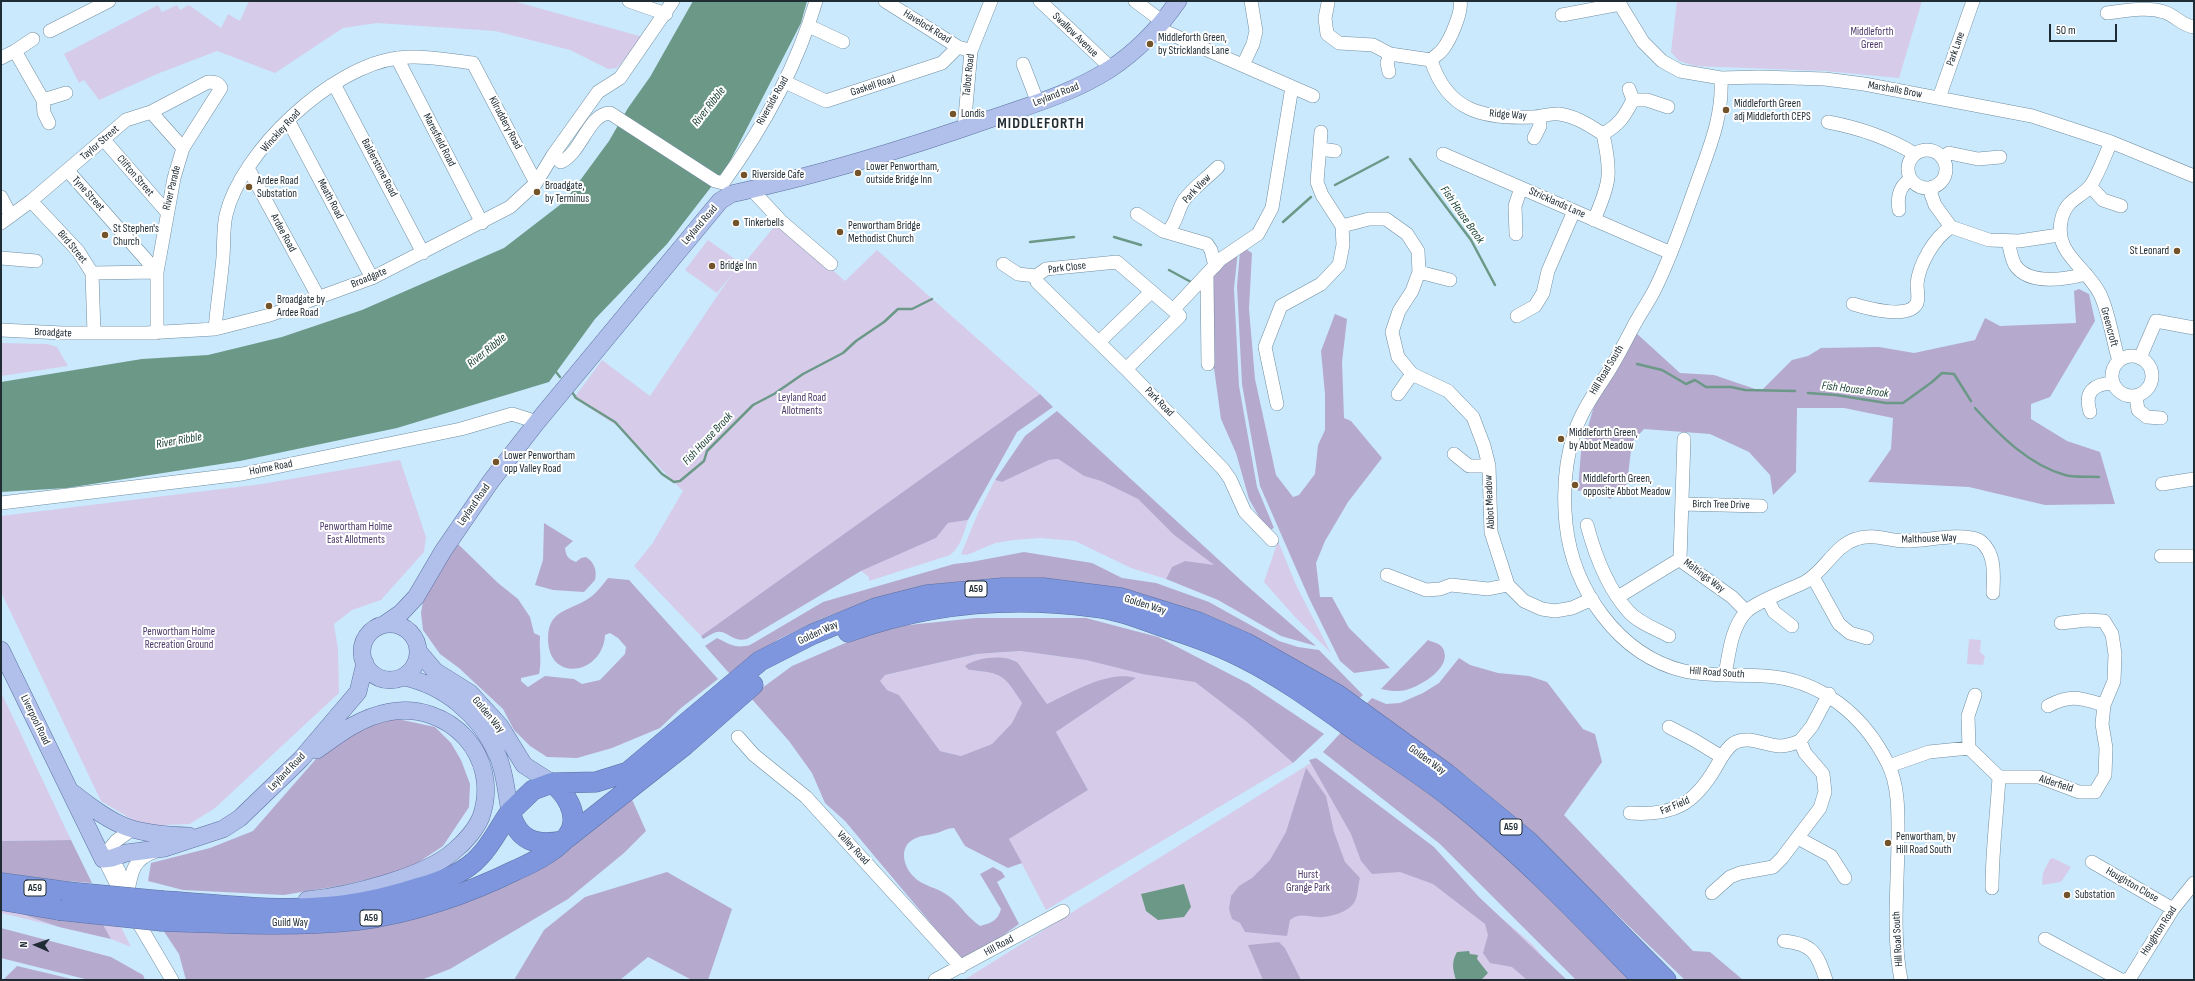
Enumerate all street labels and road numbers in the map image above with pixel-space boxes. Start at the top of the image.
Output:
street label: Havelock Road [901,7,953,47]
street label: Swallow Avenue [1049,10,1101,60]
street label: Park Lane [1944,30,1968,68]
street label: Talbot Road [960,53,978,97]
street label: Gaskell Road [849,73,897,99]
street label: Riverside Road [754,74,792,128]
street label: Marshalls Brow [1867,79,1923,101]
street label: Leyland Road [1031,80,1081,110]
street label: Kilruddery Road [486,94,524,152]
street label: Winckley Road [258,107,304,155]
street label: Ridge Way [1489,107,1527,123]
street label: Maresfield Road [420,111,458,169]
street label: Taylor Street [78,123,122,163]
street label: Balderstone Road [358,137,400,199]
street label: Clifton Street [114,153,156,199]
street label: River Parade [160,164,184,212]
street label: Park View [1180,172,1214,206]
street label: Tyne Street [69,174,107,214]
street label: Meath Road [314,177,346,221]
street label: Stricklands Lane [1527,185,1587,221]
street label: Leyland Road [679,202,721,248]
street label: Ardee Road [267,212,299,254]
street label: Bird Street [54,228,90,266]
street label: Park Close [1047,259,1087,277]
street label: Broadgate [349,265,389,291]
street label: Greencroft [2097,306,2121,348]
street label: Broadgate [34,326,72,340]
street label: Hill Road South [1587,343,1627,397]
street label: Park Road [1142,384,1176,420]
street label: Holme Road [248,457,294,479]
street label: Abbot Meadow [1482,475,1498,529]
street label: Leyland Road [455,481,493,529]
street label: Birch Tree Drive [1692,498,1750,512]
street label: Malthouse Way [1901,531,1957,547]
street label: Maltings Way [1681,556,1727,596]
road number: A59 [965,581,987,597]
street label: Golden Way [1123,592,1167,618]
street label: Golden Way [796,618,840,648]
street label: Hill Road South [1689,664,1745,682]
street label: Liverpool Road [17,693,53,747]
street label: Golden Way [469,694,507,736]
street label: Golden Way [1406,742,1448,778]
street label: Leyland Road [266,750,308,794]
street label: Alderfield [2037,772,2075,796]
street label: Far Field [1658,794,1692,818]
road number: A59 [1500,819,1522,835]
street label: Valley Road [834,828,872,868]
street label: Houghton Close [2103,865,2161,905]
road number: A59 [24,880,46,896]
street label: Houghton Road [2138,904,2180,958]
road number: A59 [360,910,382,926]
street label: Hill Road South [1890,911,1906,967]
street label: Guild Way [272,916,308,930]
street label: Hill Road [982,933,1016,959]

